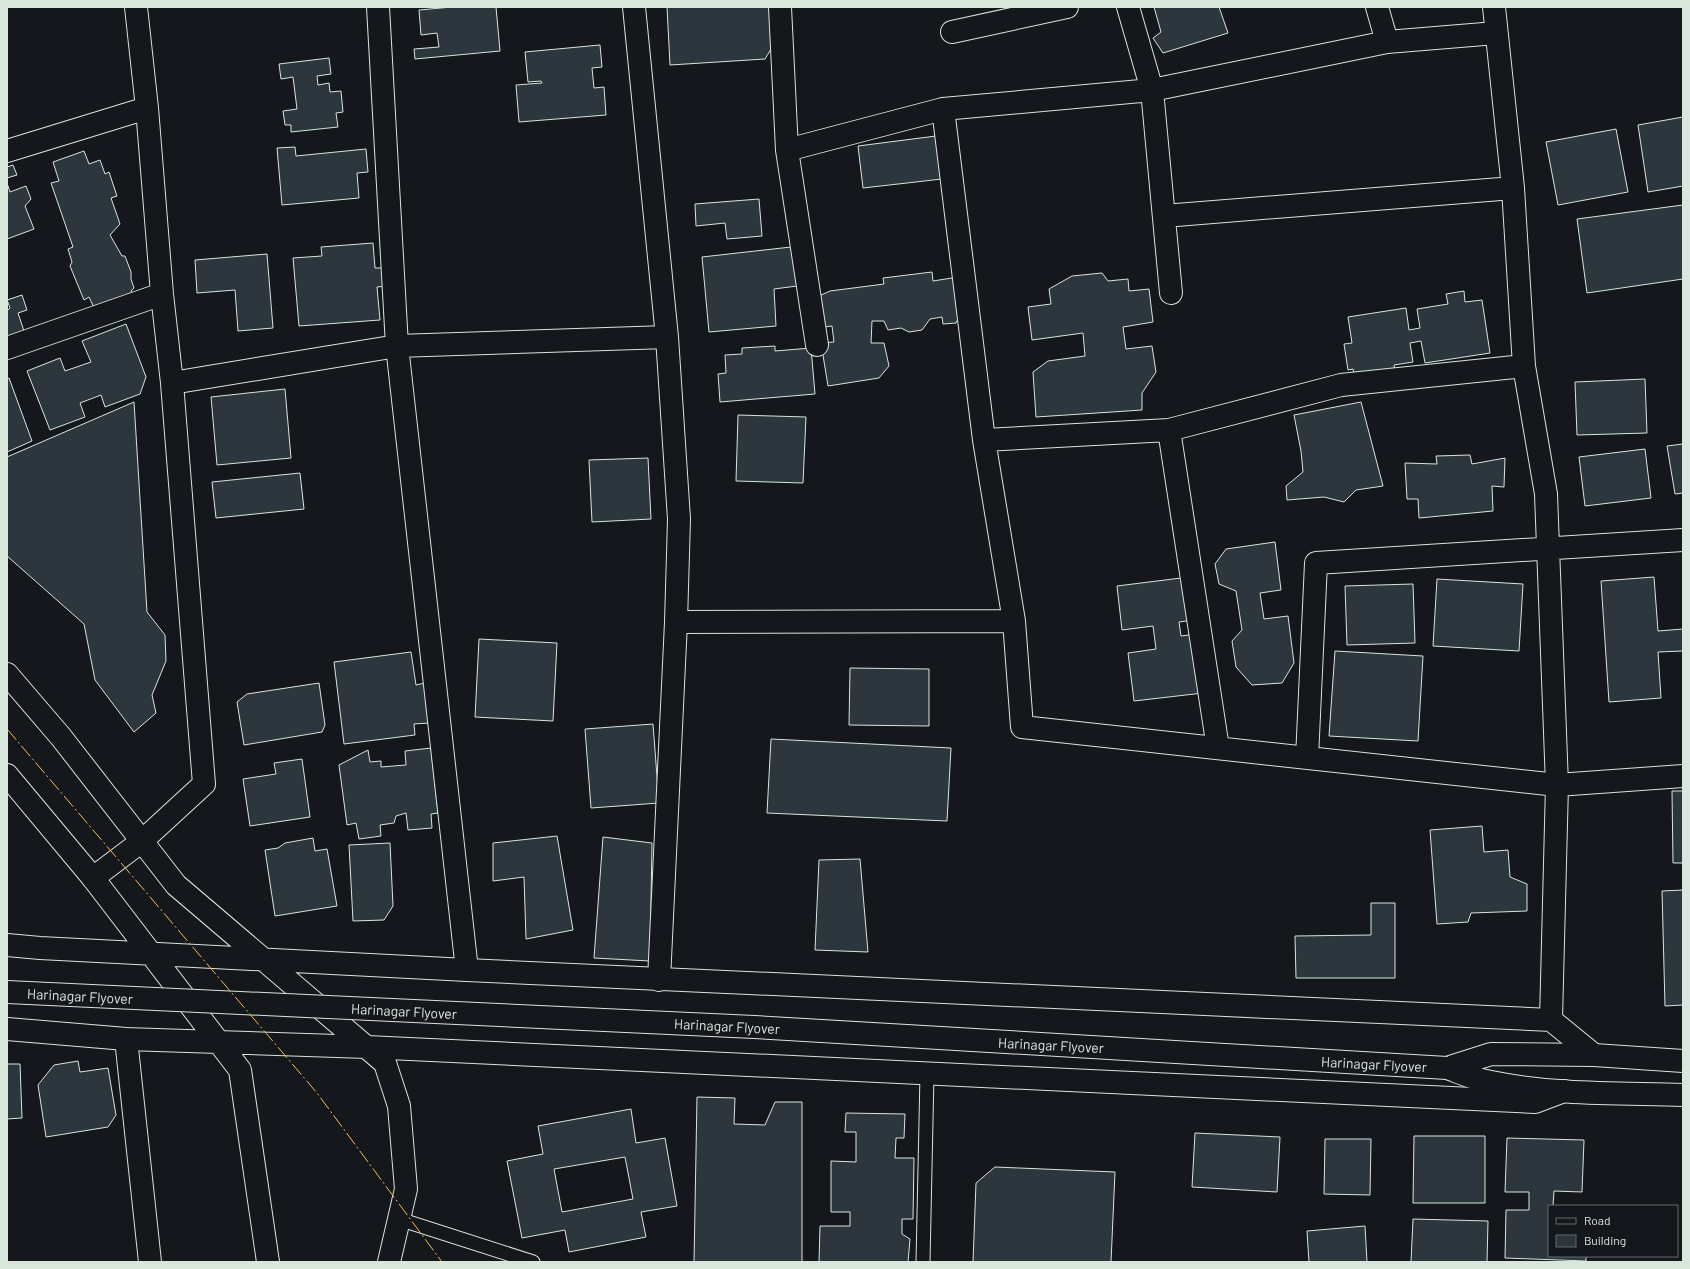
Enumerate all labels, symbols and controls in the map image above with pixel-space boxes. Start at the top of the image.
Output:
street label: Harinagar Flyover [27,985,133,1007]
street label: Harinagar Flyover [351,1000,457,1022]
street label: Harinagar Flyover [674,1015,780,1037]
street label: Harinagar Flyover [998,1034,1104,1056]
street label: Harinagar Flyover [1321,1053,1427,1075]
legend [1548,1205,1678,1257]
text: Road [1584,1213,1611,1227]
text: Building [1584,1233,1626,1247]

